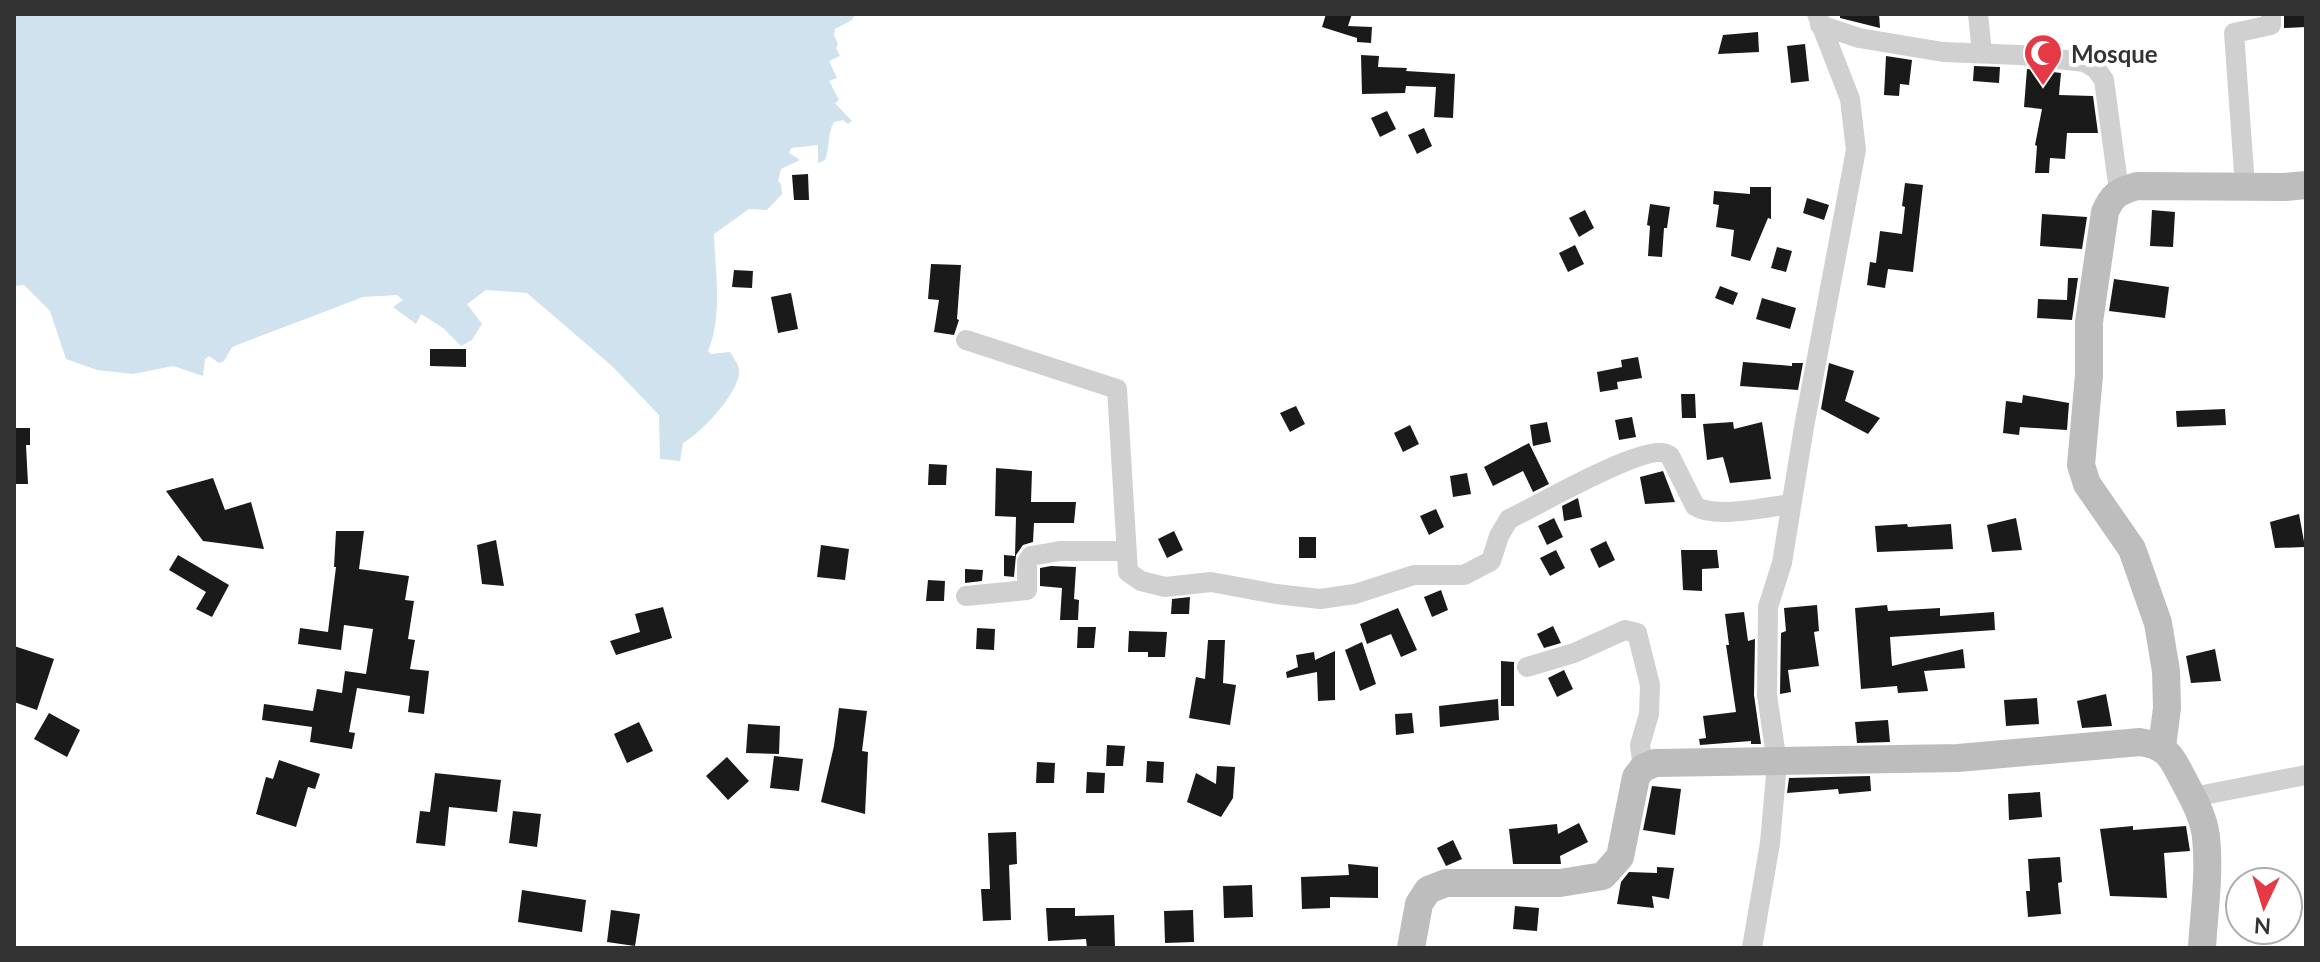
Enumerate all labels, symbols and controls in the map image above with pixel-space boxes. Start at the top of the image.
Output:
mosque icon: Mosque [2022,32,2064,87]
place label: Mosque [2071,39,2158,68]
north arrow [2224,866,2304,946]
text: N [2253,912,2272,941]

